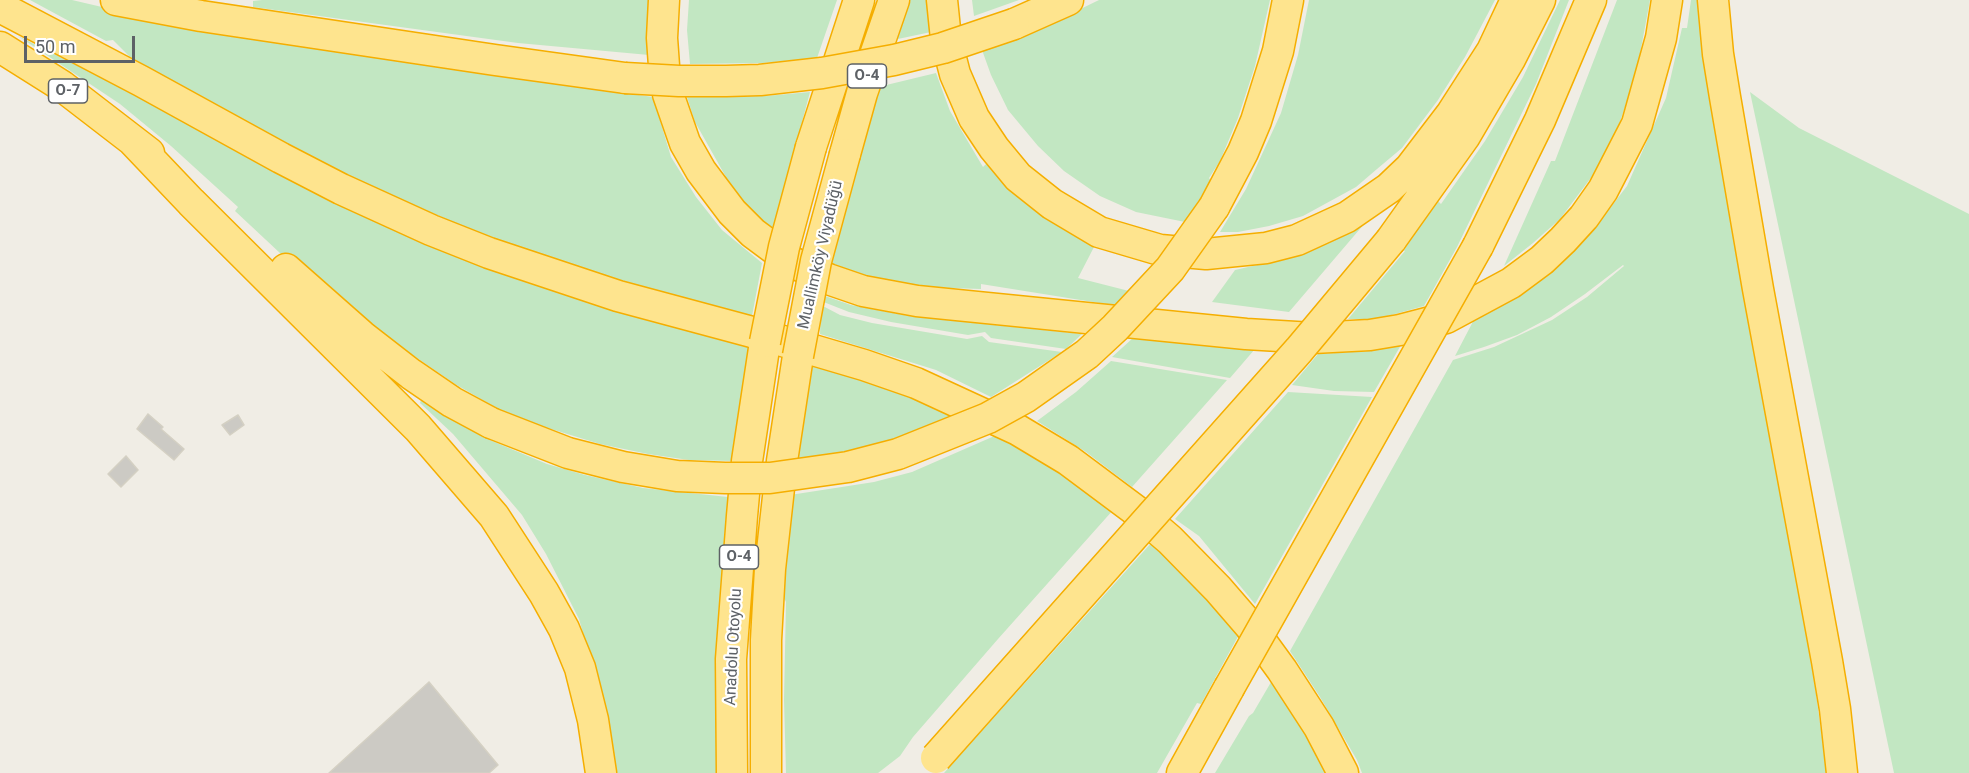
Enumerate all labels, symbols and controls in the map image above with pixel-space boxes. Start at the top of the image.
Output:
scale bar [27,24,138,62]
text: 50 m [35,36,75,57]
road number: O-4 [848,64,886,88]
road number: O-7 [48,79,88,103]
street label: Muallimköy Viyadüğü [795,179,847,331]
road number: O-4 [720,545,758,569]
street label: Anadolu Otoyolu [721,588,747,706]

